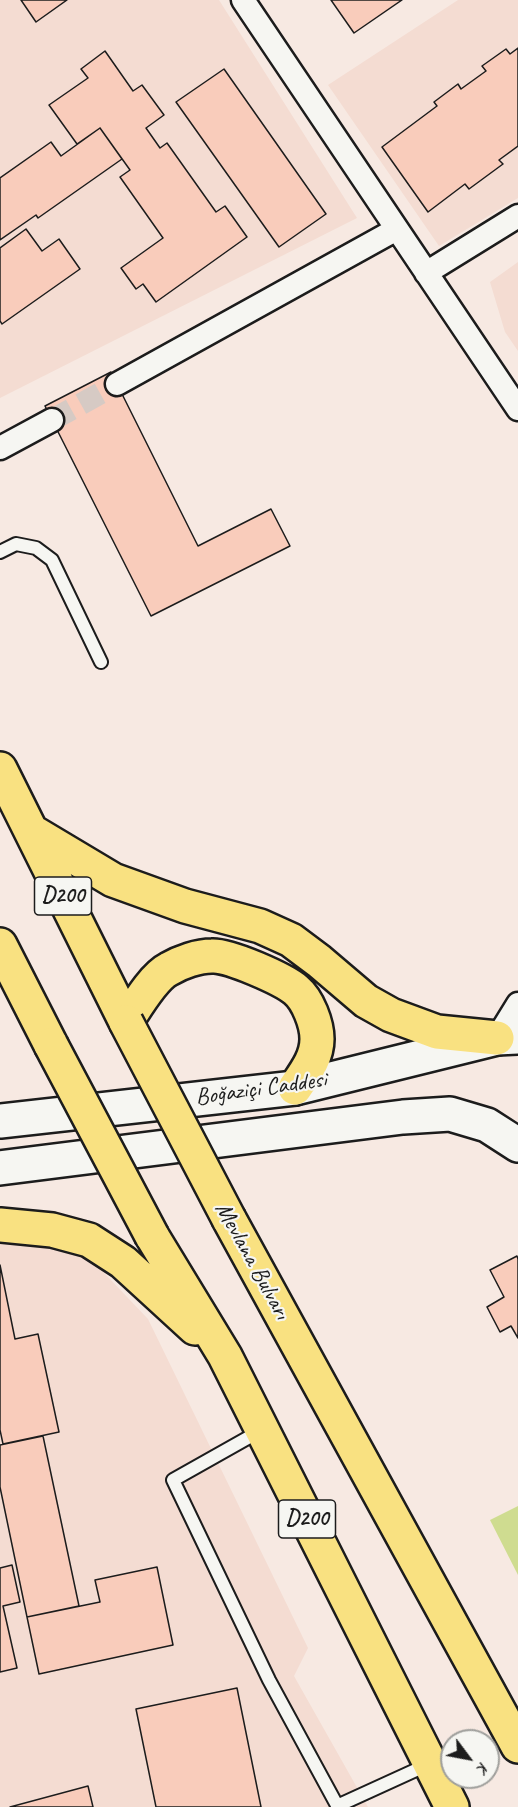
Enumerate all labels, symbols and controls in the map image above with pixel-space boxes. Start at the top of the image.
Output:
road number: D200 [34,877,92,915]
street label: Boğaziçi Caddesi [194,1066,328,1112]
street label: Mevlana Bulvarı [208,1197,296,1325]
road number: D200 [278,1500,336,1538]
north arrow [440,1729,500,1789]
text: K [473,1759,494,1776]

